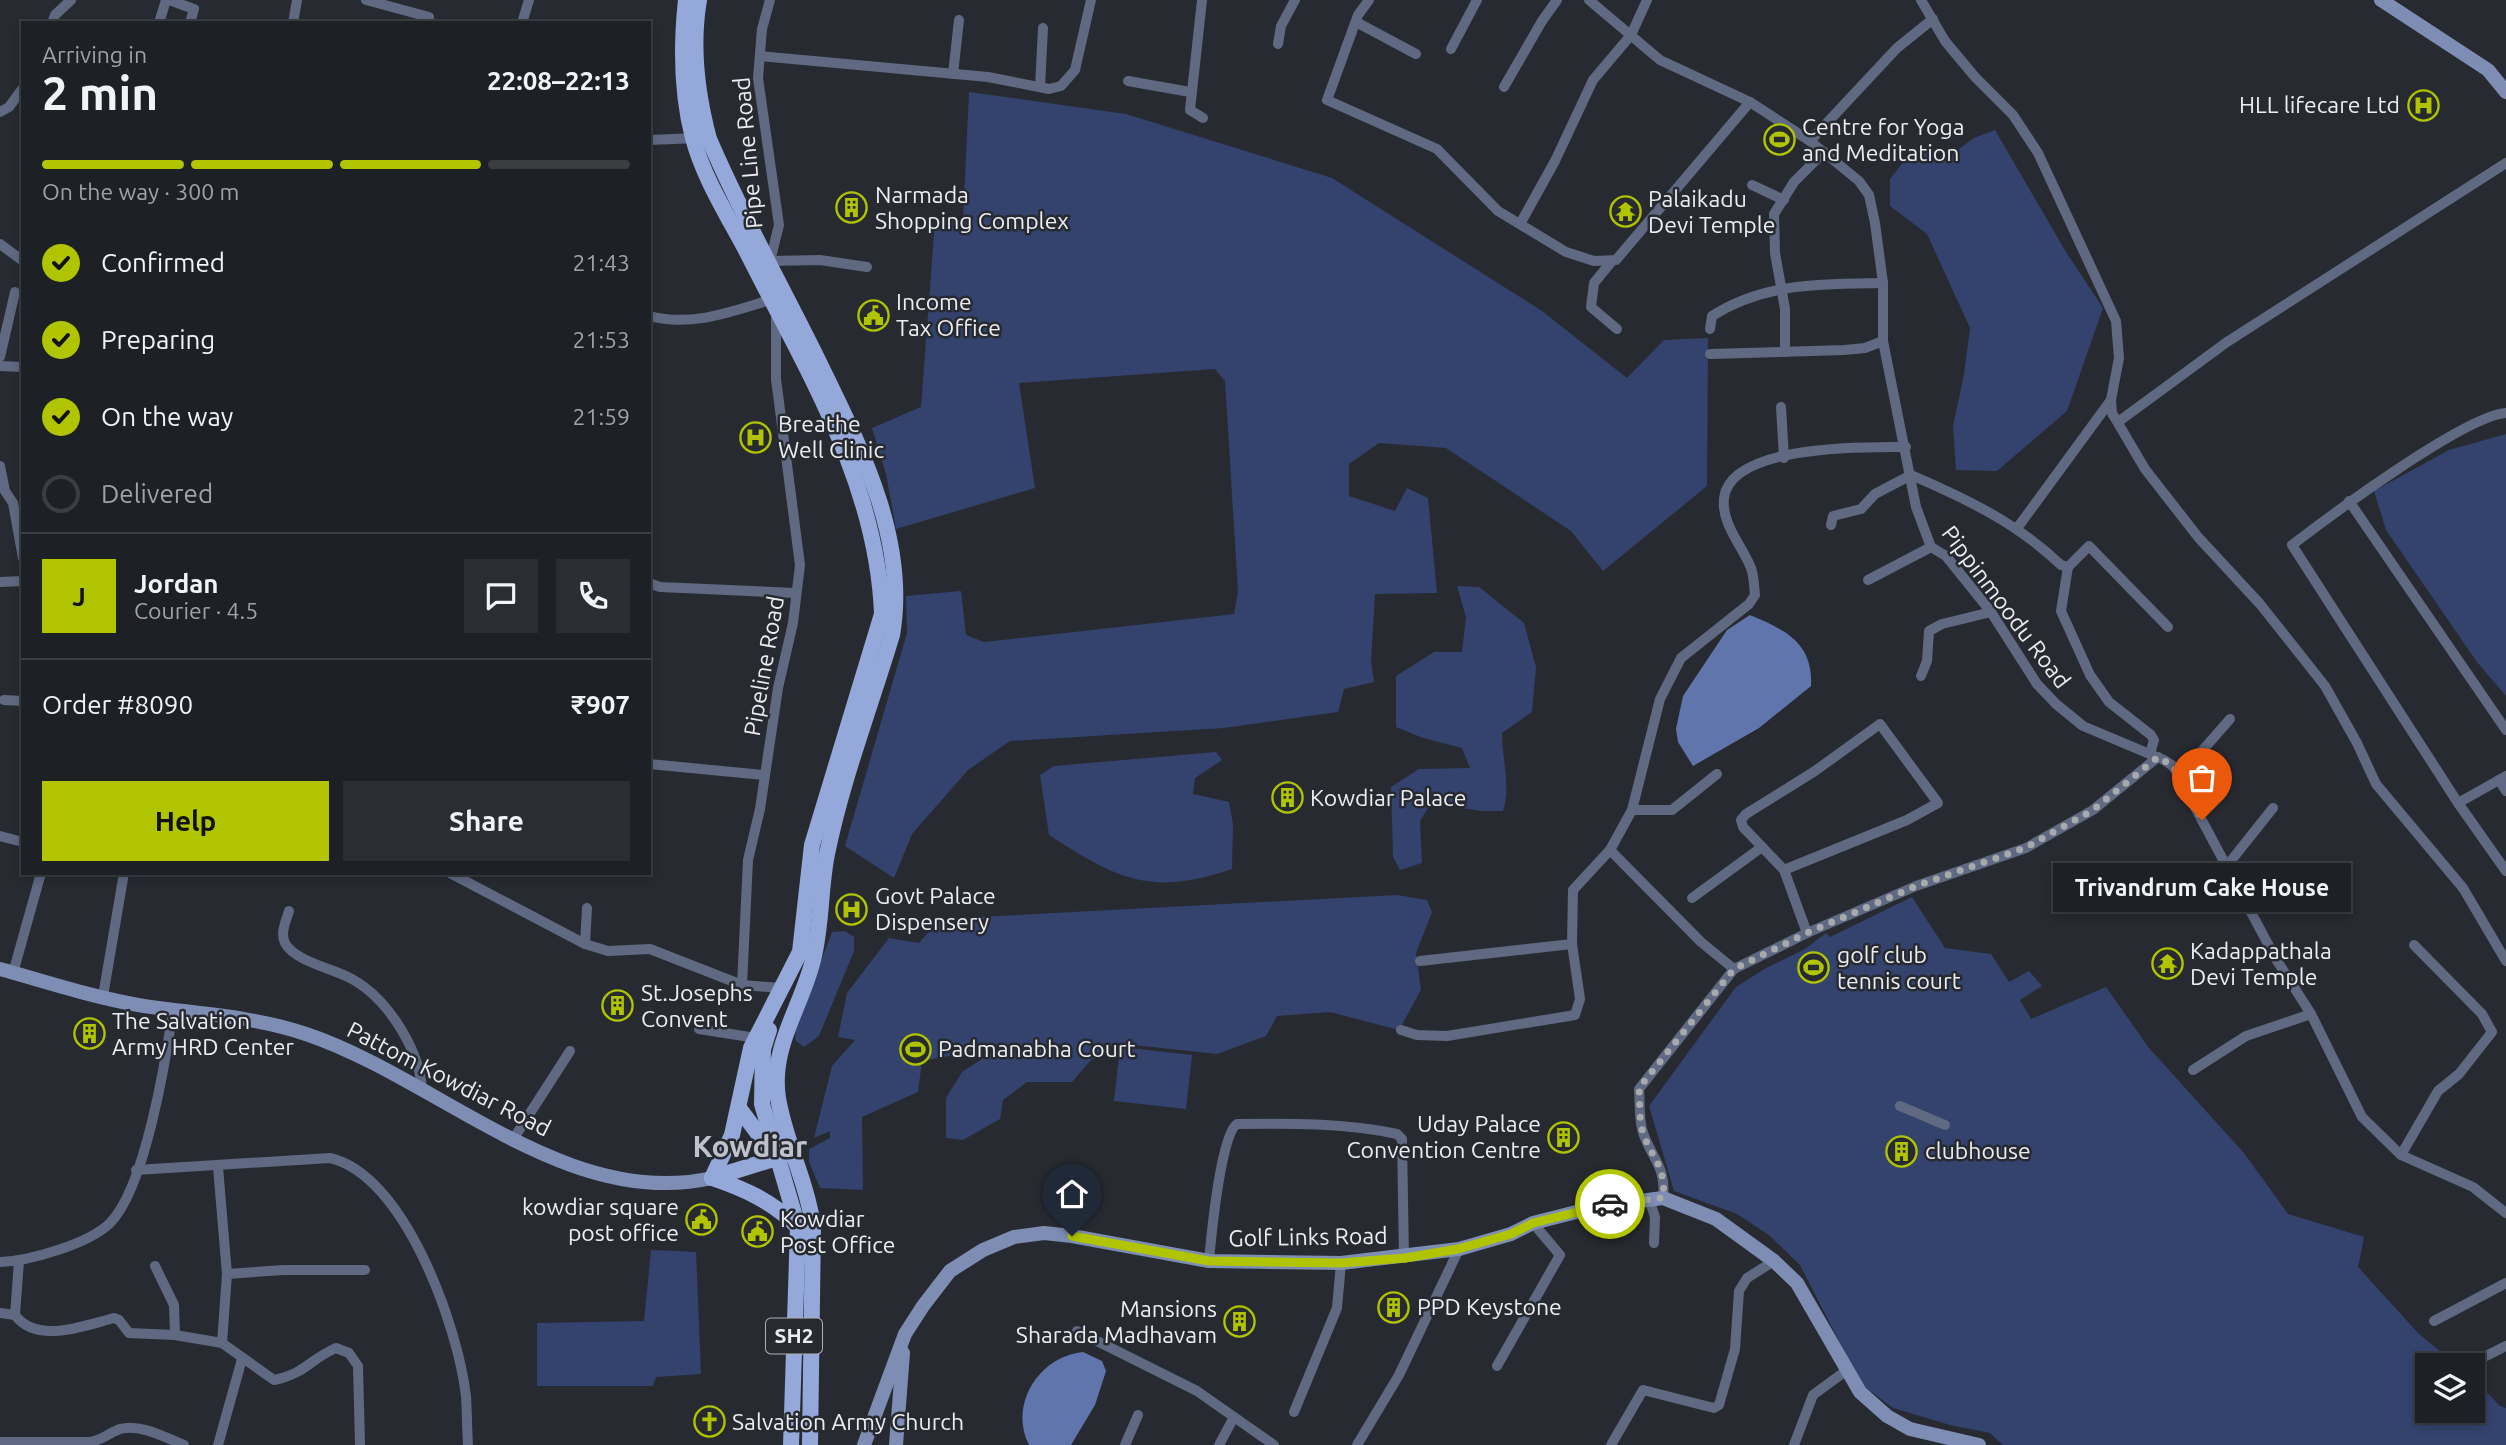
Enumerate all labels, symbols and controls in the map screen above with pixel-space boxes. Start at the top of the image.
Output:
text: Arriving in [42,42,147,67]
text: 22:08–22:13 [487,66,630,95]
text: 2 min [42,67,158,119]
street label: Pipe Line Road [728,76,767,230]
hospital icon: HLL lifecare Ltd [2406,88,2440,122]
place label: HLL lifecare Ltd [2239,92,2400,117]
place label: Centre for Yoga and Meditation [1802,114,1965,165]
sports icon: Centre for Yoga and Meditation [1762,123,1796,157]
text: On the way · 300 m [42,179,239,204]
place label: Narmada Shopping Complex [875,182,1069,233]
place label: Palaikadu Devi Temple [1648,186,1775,237]
building icon: Narmada Shopping Complex [835,191,869,225]
temple icon: Palaikadu Devi Temple [1608,195,1642,229]
icon: check [42,244,80,282]
text: Confirmed [101,248,225,277]
text: 21:43 [572,250,630,275]
place label: Income Tax Office [896,289,1001,340]
public building icon: Income Tax Office [856,298,890,332]
icon: check [42,321,80,359]
text: Preparing [101,325,215,354]
text: 21:53 [572,327,630,352]
icon: check [42,398,80,436]
text: On the way [101,402,233,431]
text: 21:59 [572,404,630,429]
place label: Breathe Well Clinic [778,411,884,462]
hospital icon: Breathe Well Clinic [738,420,772,454]
text: Delivered [101,479,213,508]
street label: Pippinmoodu Road [1937,521,2076,693]
button: chat [464,559,538,633]
button: phone [556,559,630,633]
text: Jordan [134,569,219,598]
text: J [72,582,86,611]
street label: Pipeline Road [739,594,788,738]
text: Courier · 4.5 [134,598,258,623]
text: Order #8090 [42,690,193,719]
text: ₹907 [571,690,630,719]
pin [2172,748,2232,820]
icon: bag [2183,759,2221,797]
button: Help [42,781,329,861]
button: Share [343,781,630,861]
building icon: Kowdiar Palace [1270,781,1304,815]
place label: Kowdiar Palace [1310,785,1466,810]
callout: Trivandrum Cake House [2053,862,2351,911]
text: Trivandrum Cake House [2075,875,2329,900]
place label: Govt Palace Dispensery [875,883,996,934]
hospital icon: Govt Palace Dispensery [835,892,869,926]
place label: Kadappathala Devi Temple [2190,938,2332,989]
place label: golf club tennis court [1837,942,1961,993]
temple icon: Kadappathala Devi Temple [2150,947,2184,981]
sports icon: golf club tennis court [1797,951,1831,985]
place label: St.Josephs Convent [641,980,753,1031]
building icon: St.Josephs Convent [601,989,635,1023]
place label: The Salvation Army HRD Center [112,1008,294,1059]
street label: Pattom Kowdiar Road [343,1016,555,1141]
building icon: The Salvation Army HRD Center [72,1017,106,1051]
sports icon: Padmanabha Court [898,1032,932,1066]
place label: Padmanabha Court [938,1036,1136,1061]
place label: Uday Palace Convention Centre [1347,1111,1541,1162]
building icon: Uday Palace Convention Centre [1547,1120,1581,1154]
district label: Kowdiar [693,1129,808,1163]
building icon: clubhouse [1885,1134,1919,1168]
place label: clubhouse [1925,1138,2031,1163]
pin [1042,1164,1102,1236]
courier [1575,1169,1645,1239]
icon: home [1053,1175,1091,1213]
icon: car [1591,1185,1629,1223]
place label: kowdiar square post office [522,1194,679,1245]
public building icon: kowdiar square post office [685,1203,719,1237]
place label: Kowdiar Post Office [780,1206,896,1257]
public building icon: Kowdiar Post Office [740,1215,774,1249]
street label: Golf Links Road [1228,1223,1388,1250]
building icon: PPD Keystone [1377,1290,1411,1324]
place label: PPD Keystone [1417,1294,1562,1319]
place label: Mansions Sharada Madhavam [1016,1296,1217,1347]
building icon: Mansions Sharada Madhavam [1223,1305,1257,1339]
road number: SH2 [766,1318,822,1354]
map controls [2415,1353,2485,1423]
button: layers [2415,1353,2485,1423]
church icon: Salvation Army Church [692,1405,726,1439]
place label: Salvation Army Church [732,1409,964,1434]

